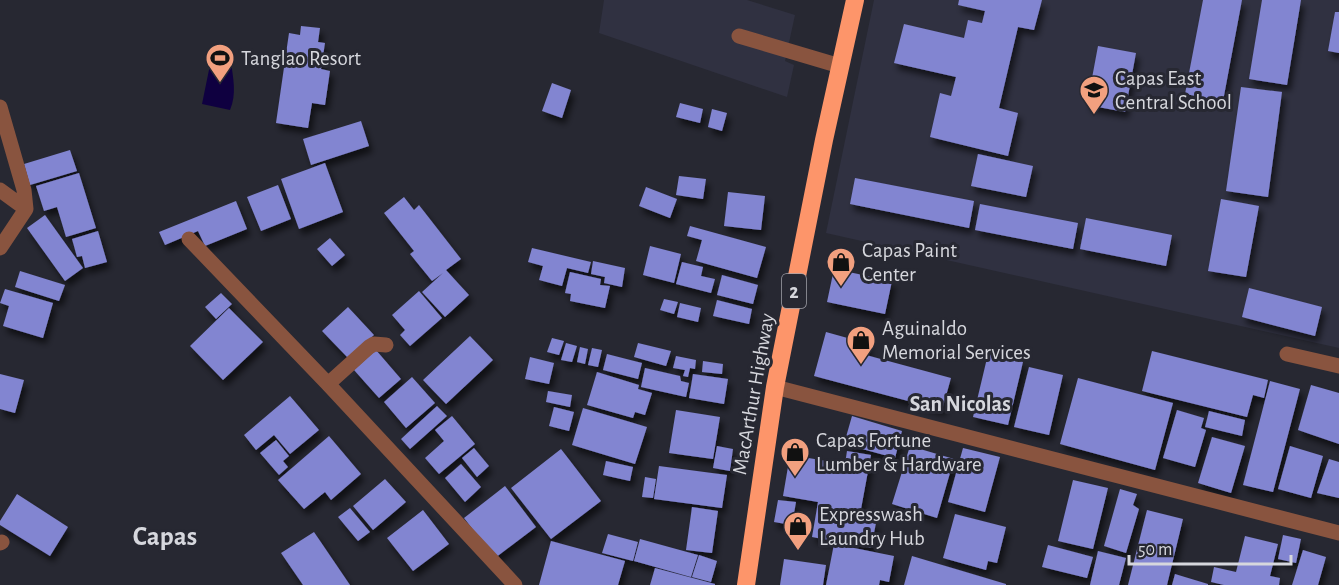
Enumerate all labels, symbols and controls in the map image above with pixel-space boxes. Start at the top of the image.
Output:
sports icon: Tanglao Resort [204,42,236,84]
place label: Tanglao Resort [241,48,361,69]
place label: Capas East Central School [1115,68,1232,113]
school or university icon: Capas East Central School [1078,74,1110,116]
place label: Capas Paint Center [862,240,957,285]
shop icon: Capas Paint Center [825,246,857,288]
road number: 2 [782,274,806,308]
street label: MacArthur Highway [729,312,778,476]
place label: Aguinaldo Memorial Services [882,318,1031,363]
shop icon: Aguinaldo Memorial Services [845,324,877,366]
district label: San Nicolas [909,393,1011,415]
place label: Capas Fortune Lumber & Hardware [816,430,982,475]
shop icon: Capas Fortune Lumber & Hardware [779,436,811,478]
place label: Expresswash Laundry Hub [819,504,925,549]
shop icon: Expresswash Laundry Hub [782,510,814,552]
district label: Capas [133,523,197,550]
scale bar [1129,528,1291,566]
text: 50 m [1138,541,1172,559]

